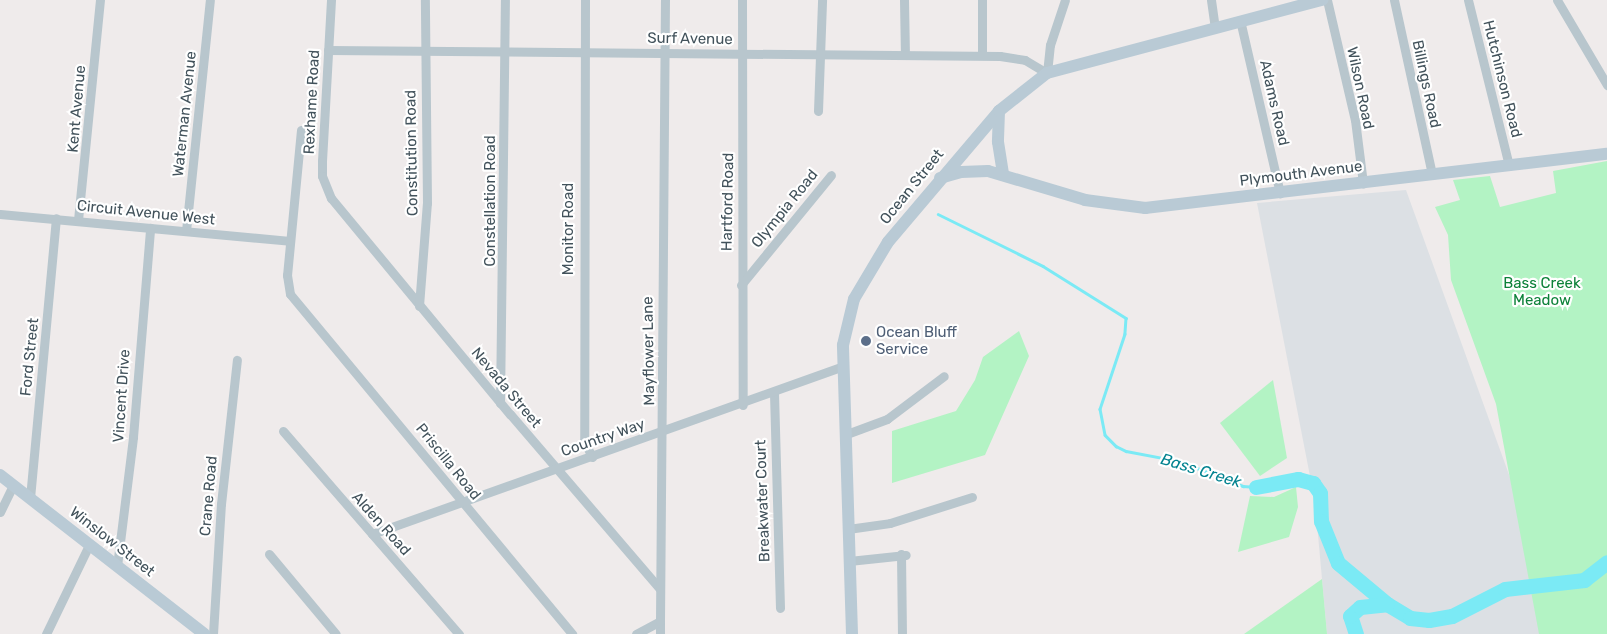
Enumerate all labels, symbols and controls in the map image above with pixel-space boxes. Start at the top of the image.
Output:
street label: Hutchinson Road [1479,18,1525,140]
street label: Surf Avenue [647,29,733,49]
street label: Billings Road [1408,38,1444,130]
street label: Wilson Road [1342,45,1378,131]
street label: Rexhame Road [300,49,324,155]
street label: Waterman Avenue [169,50,201,178]
street label: Adams Road [1255,58,1293,148]
street label: Kent Avenue [64,64,90,154]
street label: Constitution Road [402,90,422,216]
street label: Constellation Road [482,135,500,267]
street label: Ocean Street [876,146,948,228]
street label: Hartford Road [718,153,738,251]
street label: Plymouth Avenue [1238,158,1364,190]
street label: Olympia Road [748,166,822,252]
street label: Monitor Road [560,183,578,275]
street label: Circuit Avenue West [76,197,216,229]
park label: Bass Creek Meadow [1503,274,1581,309]
street label: Mayflower Lane [639,296,659,406]
street label: Ford Street [17,317,43,397]
place label: Ocean Bluff Service [876,323,957,358]
marker: Ocean Bluff Service [860,335,872,347]
street label: Nevada Street [467,344,545,432]
street label: Vincent Drive [110,349,134,443]
street label: Country Way [558,415,648,461]
street label: Priscilla Road [412,420,484,504]
street label: Breakwater Court [752,439,774,563]
water label: Bass Creek [1158,450,1244,492]
street label: Crane Road [197,455,221,537]
street label: Alden Road [348,489,414,559]
street label: Winslow Street [66,503,158,581]

